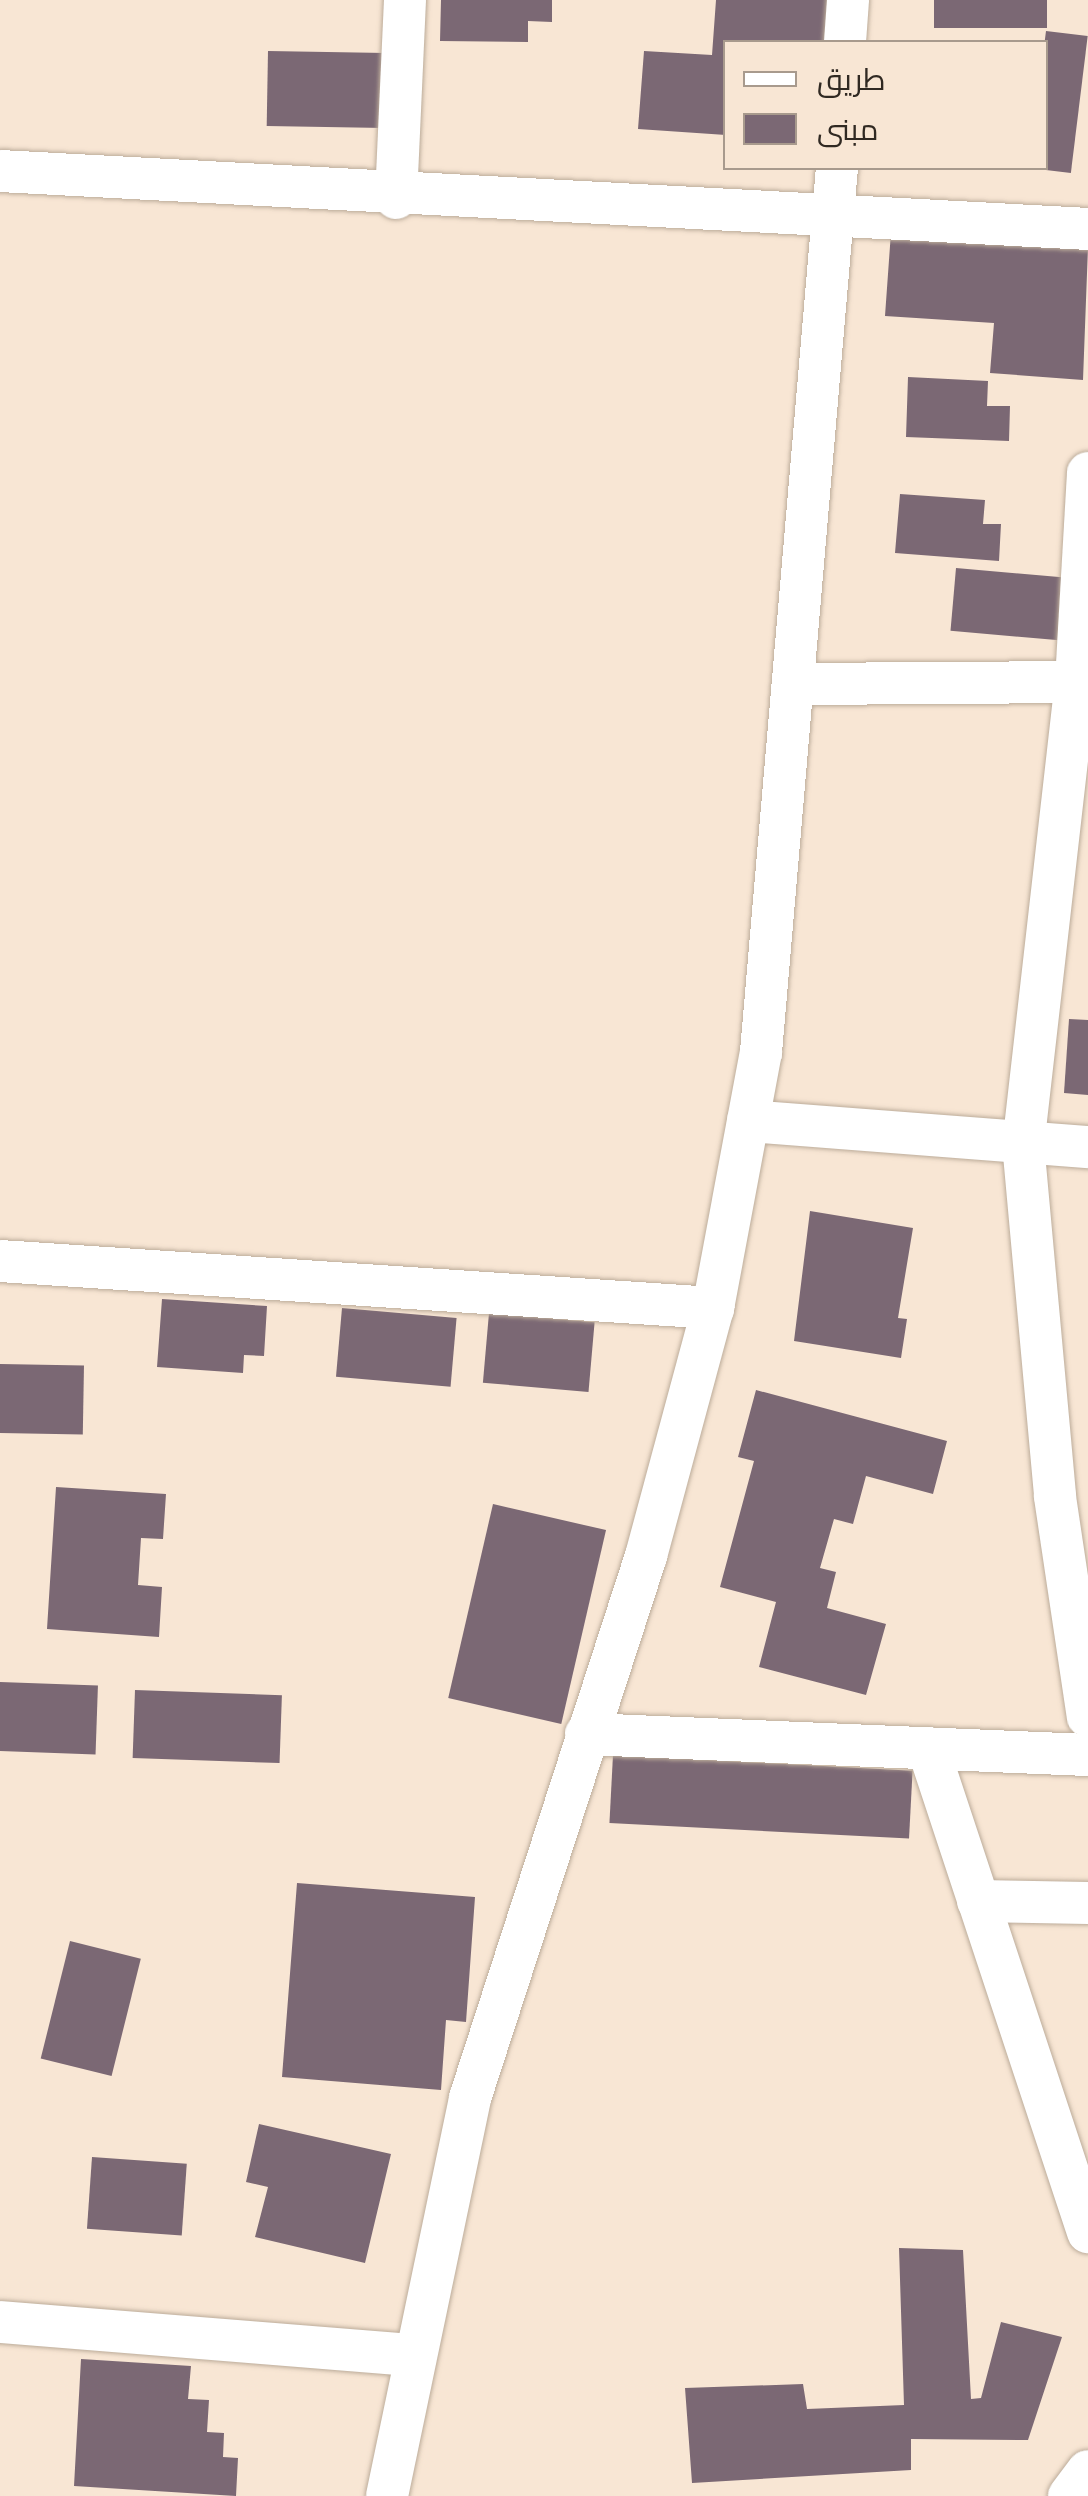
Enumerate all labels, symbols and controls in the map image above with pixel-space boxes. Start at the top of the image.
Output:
legend [723,40,1048,170]
text: طريق [817,60,886,101]
text: مبنى [817,110,878,151]

